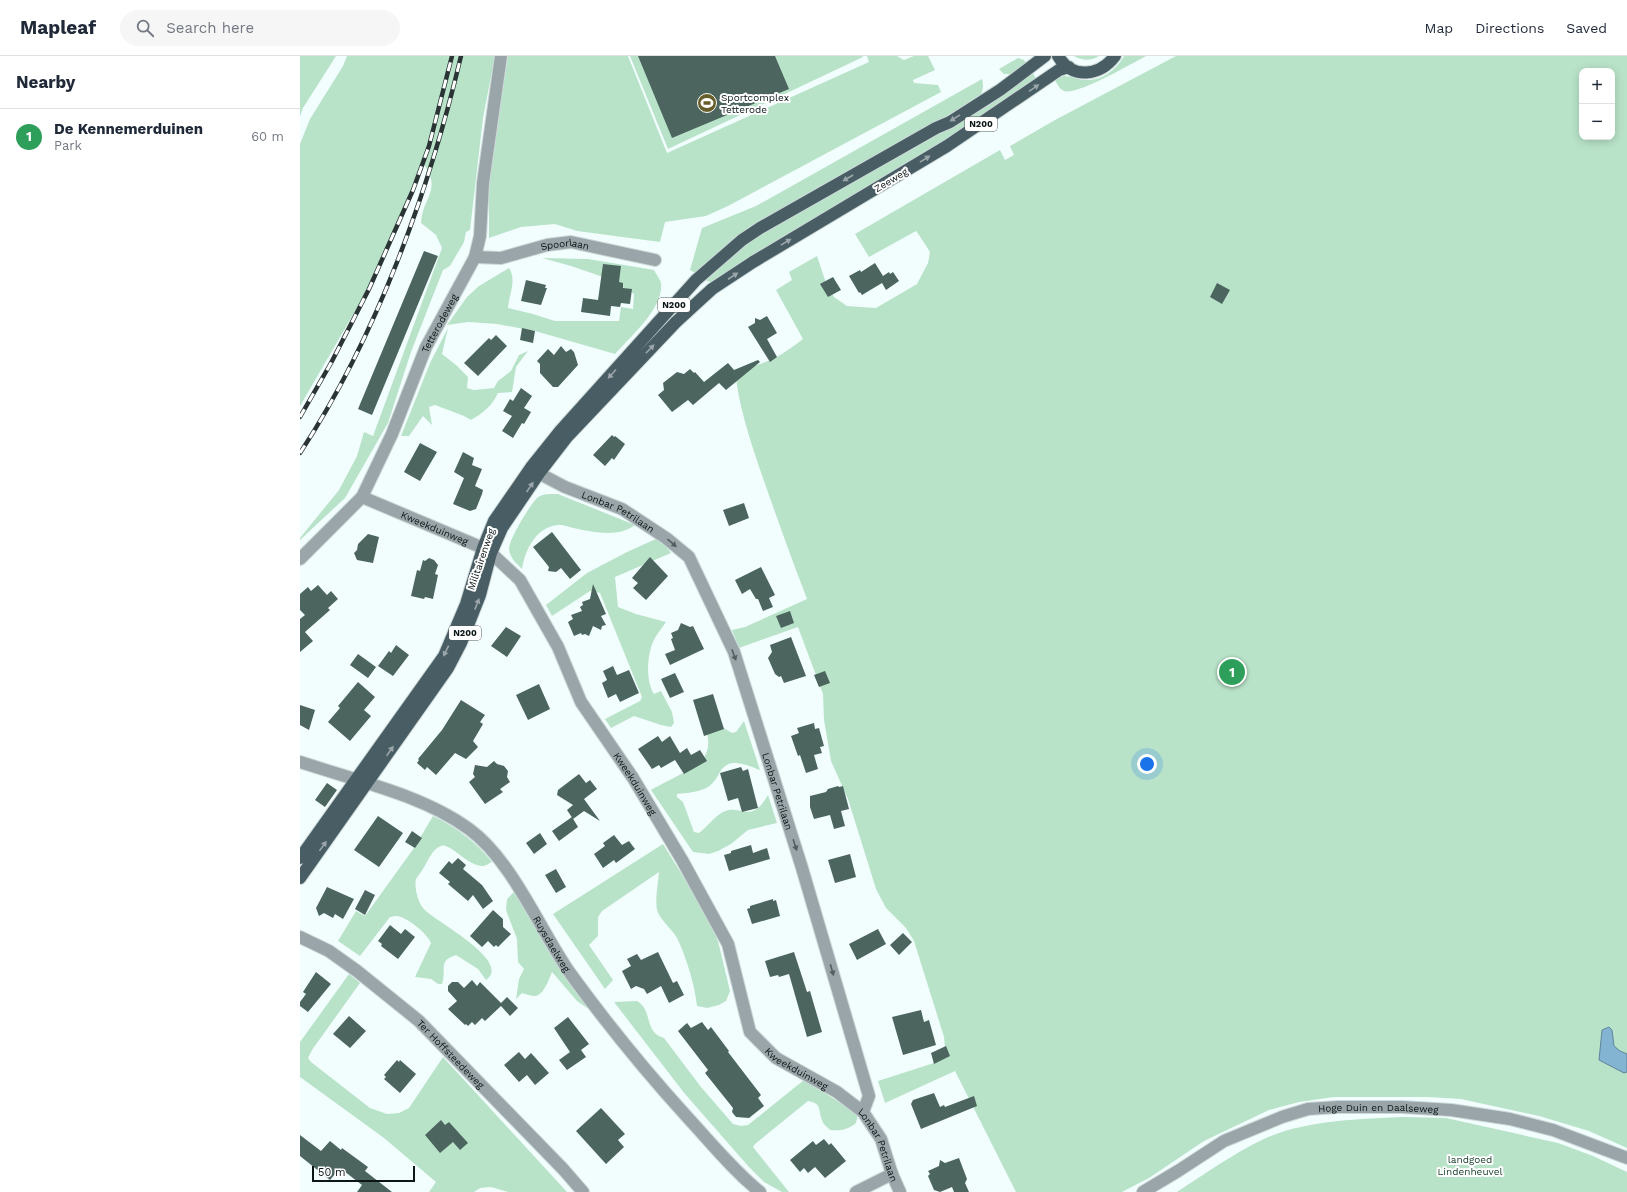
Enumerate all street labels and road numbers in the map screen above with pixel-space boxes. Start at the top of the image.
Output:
road number: N200 [965,117,997,131]
street label: Zeeweg [872,165,910,194]
street label: Spoorlaan [539,236,590,252]
street label: Tetterodeweg [419,291,460,354]
road number: N200 [658,298,690,312]
street label: Lonbar Petrilaan [580,488,657,534]
street label: Kweekduinweg [399,509,471,547]
street label: Militairenweg [465,526,497,591]
road number: N200 [449,626,481,640]
street label: Kweekduinweg [611,750,660,817]
street label: Lonbar Petrilaan [760,751,795,831]
street label: Ruysdaelweg [531,914,573,974]
street label: Ter Hoffsteedeweg [415,1017,487,1091]
street label: Kweekduinweg [763,1045,831,1092]
street label: Hoge Duin en Daalseweg [1318,1101,1440,1115]
street label: Lonbar Petrilaan [857,1105,900,1183]

